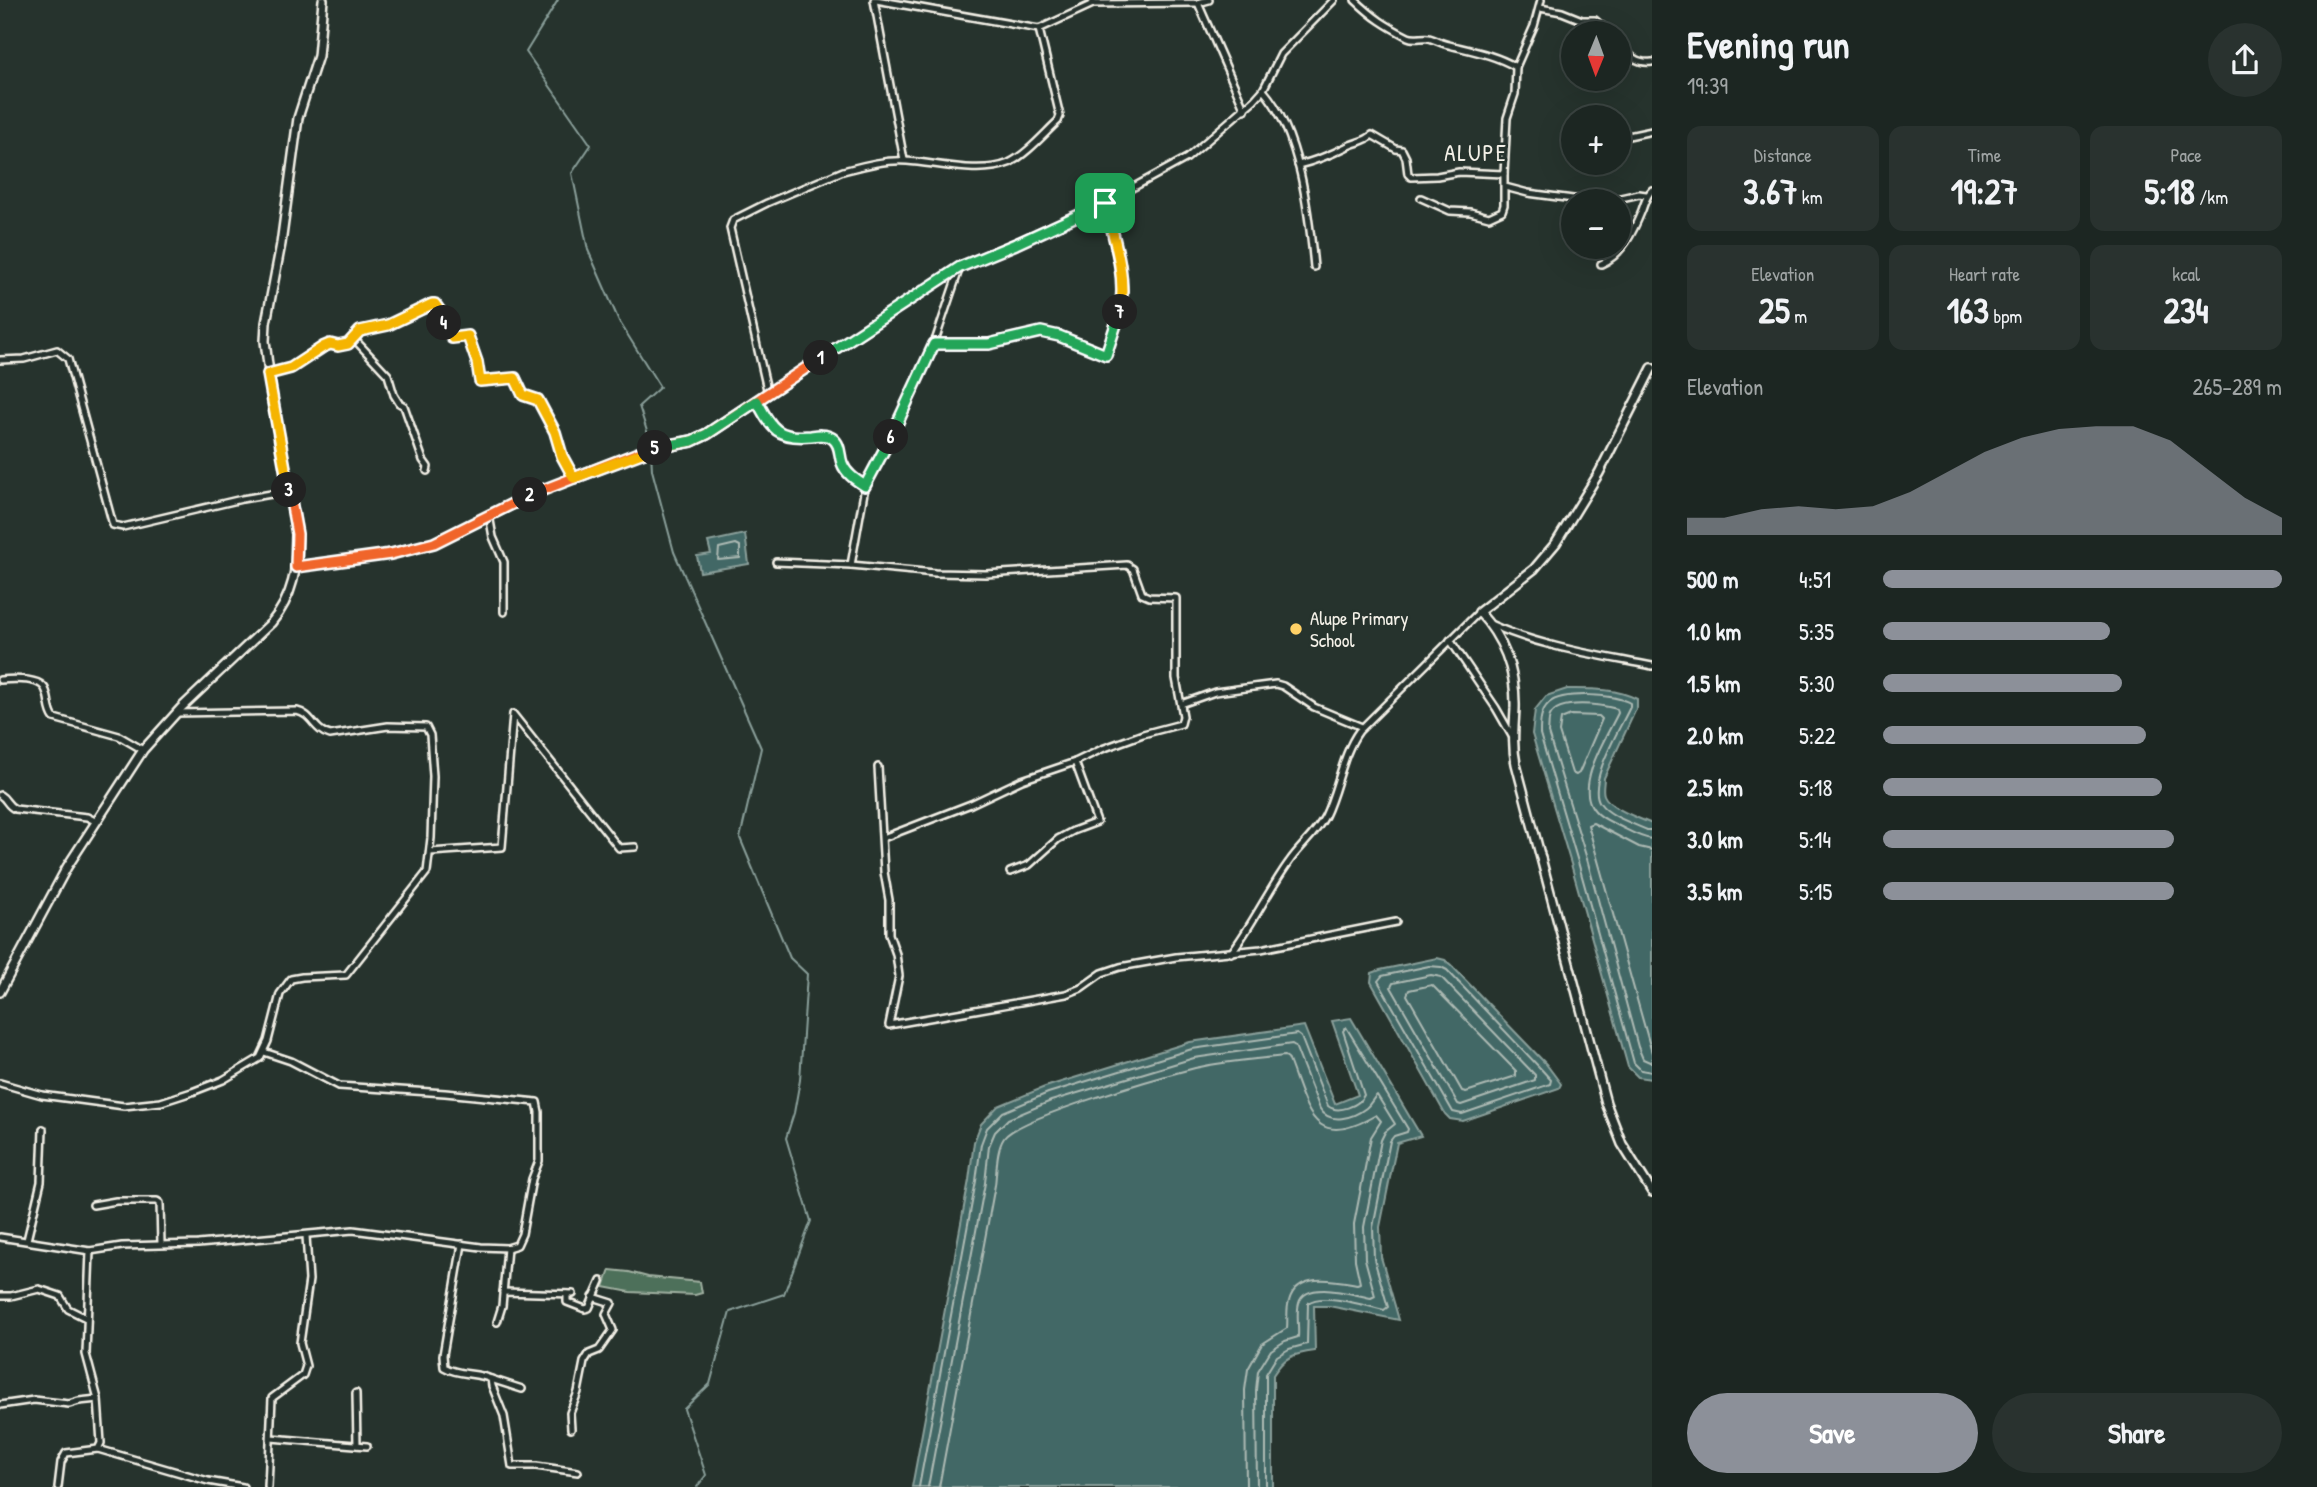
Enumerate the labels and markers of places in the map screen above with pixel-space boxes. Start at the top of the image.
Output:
pin [1075,173,1135,233]
pin: 7 [1102,294,1138,330]
pin: 4 [426,306,462,340]
pin: 1 [804,340,838,376]
pin: 6 [874,420,908,454]
pin: 5 [638,430,672,466]
pin: 3 [272,472,306,508]
pin: 2 [512,477,548,512]
place label: Alupe Primary School [1310,605,1408,653]
marker: Alupe Primary School [1288,621,1304,637]

